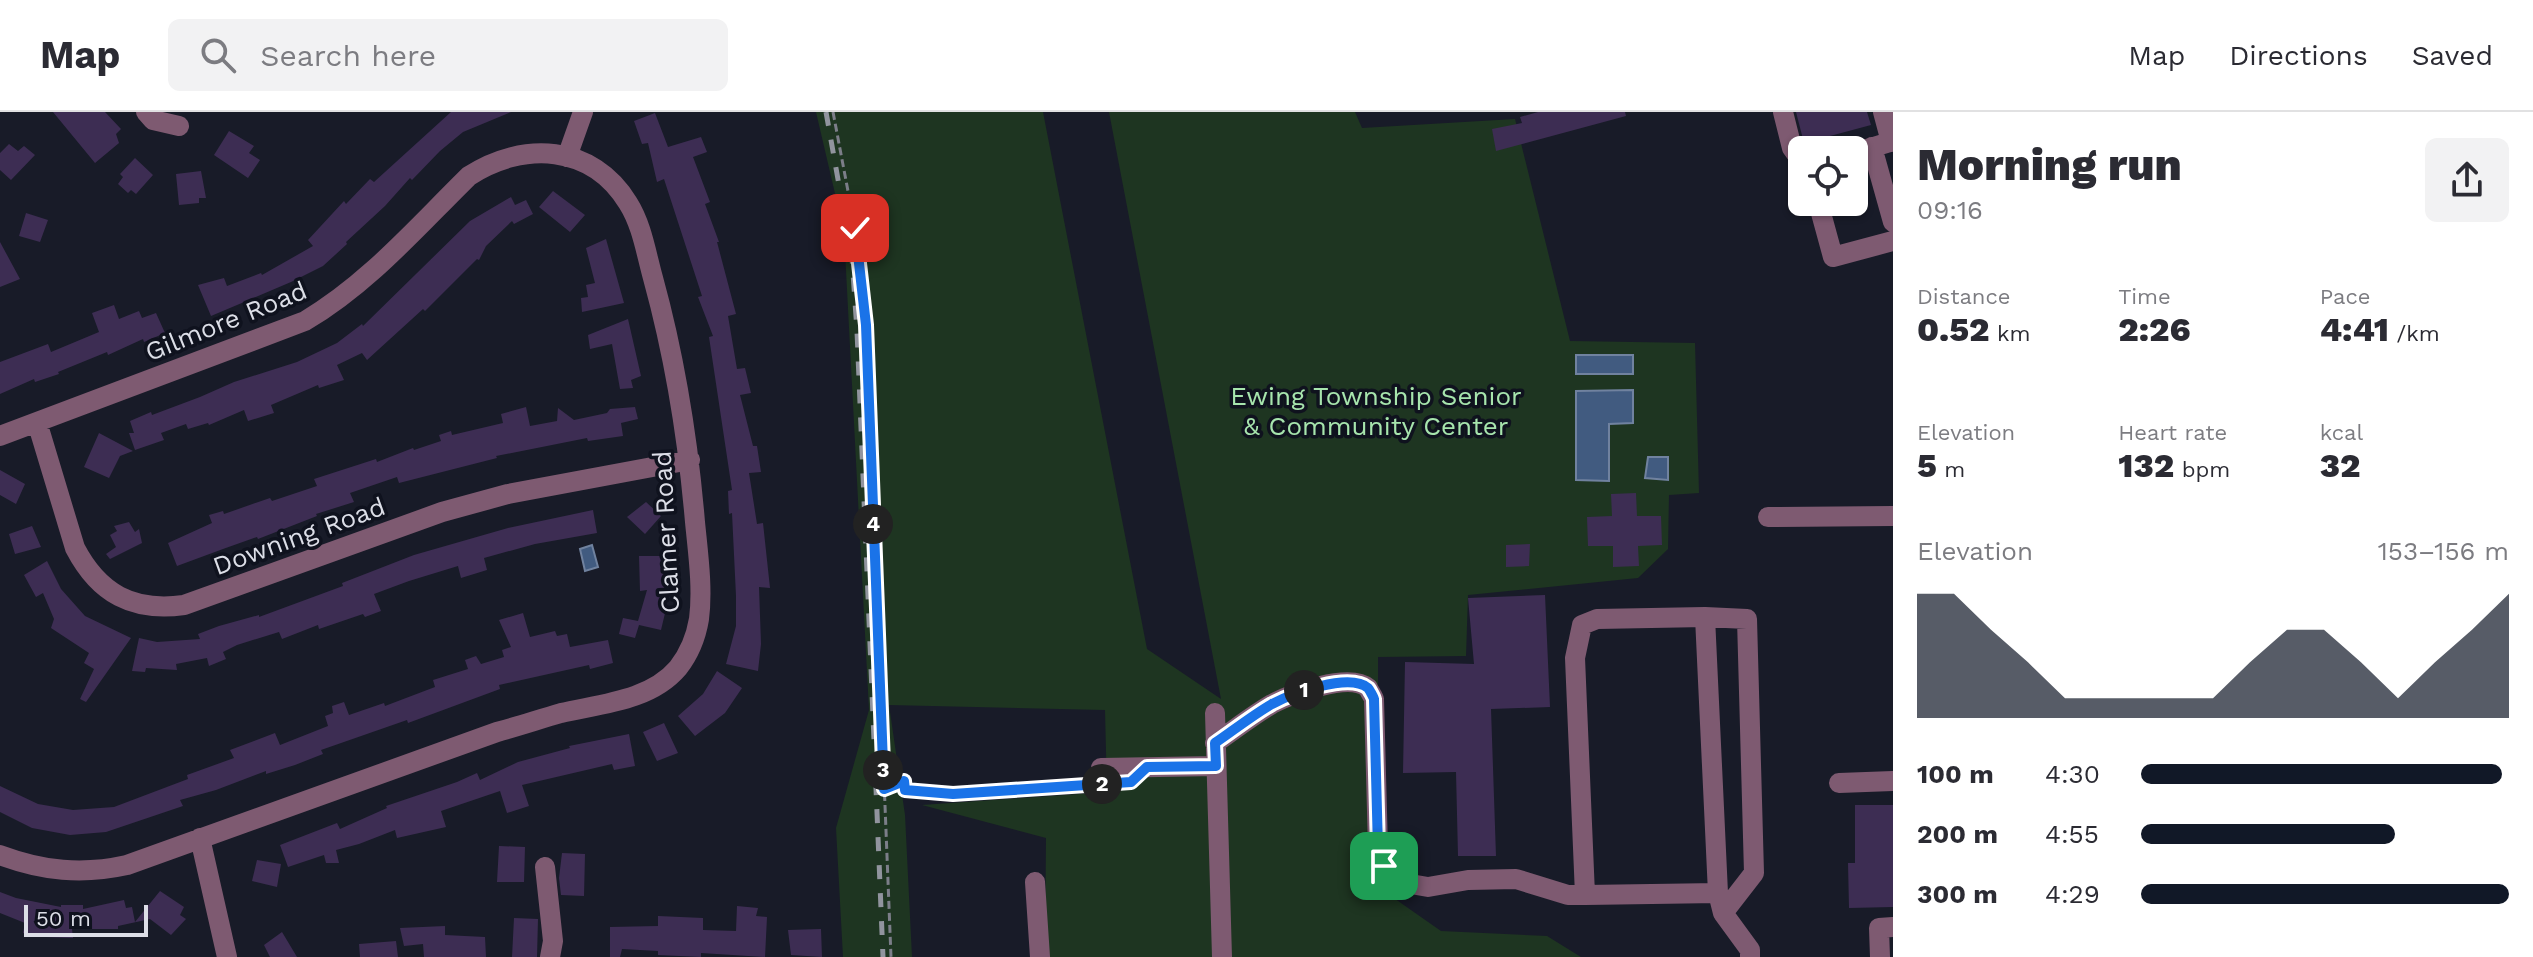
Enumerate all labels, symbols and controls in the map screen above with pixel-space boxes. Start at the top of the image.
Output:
search box [168,19,728,91]
text: Map [40,33,120,77]
icon: search [196,33,240,77]
text: Search here [260,38,436,73]
text: Map [2128,39,2185,72]
text: Directions [2229,39,2368,72]
text: Saved [2412,39,2493,72]
map controls [1788,136,1868,216]
button: locate [1788,136,1868,216]
button: share [2425,138,2509,222]
text: Morning run [1917,139,2182,191]
pin [821,194,889,262]
text: 09:16 [1917,195,1983,225]
icon: check [833,206,877,250]
street label: Gilmore Road [141,275,311,367]
text: Distance [1917,284,2011,309]
text: Time [2118,284,2171,309]
text: Pace [2320,284,2371,309]
text: 0.52 [1917,309,1989,349]
text: 2:26 [2118,309,2191,349]
text: 4:41 [2320,309,2389,349]
text: km [1989,321,2030,346]
text: /km [2389,321,2440,346]
park label: Ewing Township Senior & Community Center [1230,381,1522,441]
text: Elevation [1917,420,2015,445]
text: Heart rate [2118,420,2227,445]
text: kcal [2320,420,2363,445]
text: 5 [1917,445,1937,485]
text: 132 [2118,445,2174,485]
text: 32 [2320,445,2360,485]
street label: Clamer Road [647,450,685,614]
text: m [1937,457,1965,482]
text: bpm [2174,457,2230,482]
street label: Downing Road [209,491,389,581]
pin: 4 [853,504,893,544]
text: 4 [866,511,880,536]
text: Elevation [1917,536,2033,566]
text: 153–156 m [2378,536,2509,566]
pin: 1 [1284,670,1324,710]
text: 1 [1299,677,1309,702]
pin: 3 [863,750,903,790]
text: 3 [876,757,890,782]
text: 100 m [1917,759,1994,789]
text: 4:30 [2045,759,2100,789]
pin: 2 [1082,764,1122,804]
text: 2 [1095,771,1109,796]
text: 200 m [1917,819,1998,849]
text: 4:55 [2045,819,2099,849]
pin [1350,832,1418,900]
icon: arrive [1362,844,1406,888]
text: 300 m [1917,879,1998,909]
text: 4:29 [2045,879,2100,909]
scale bar [24,901,148,937]
text: 50 m [36,906,91,931]

